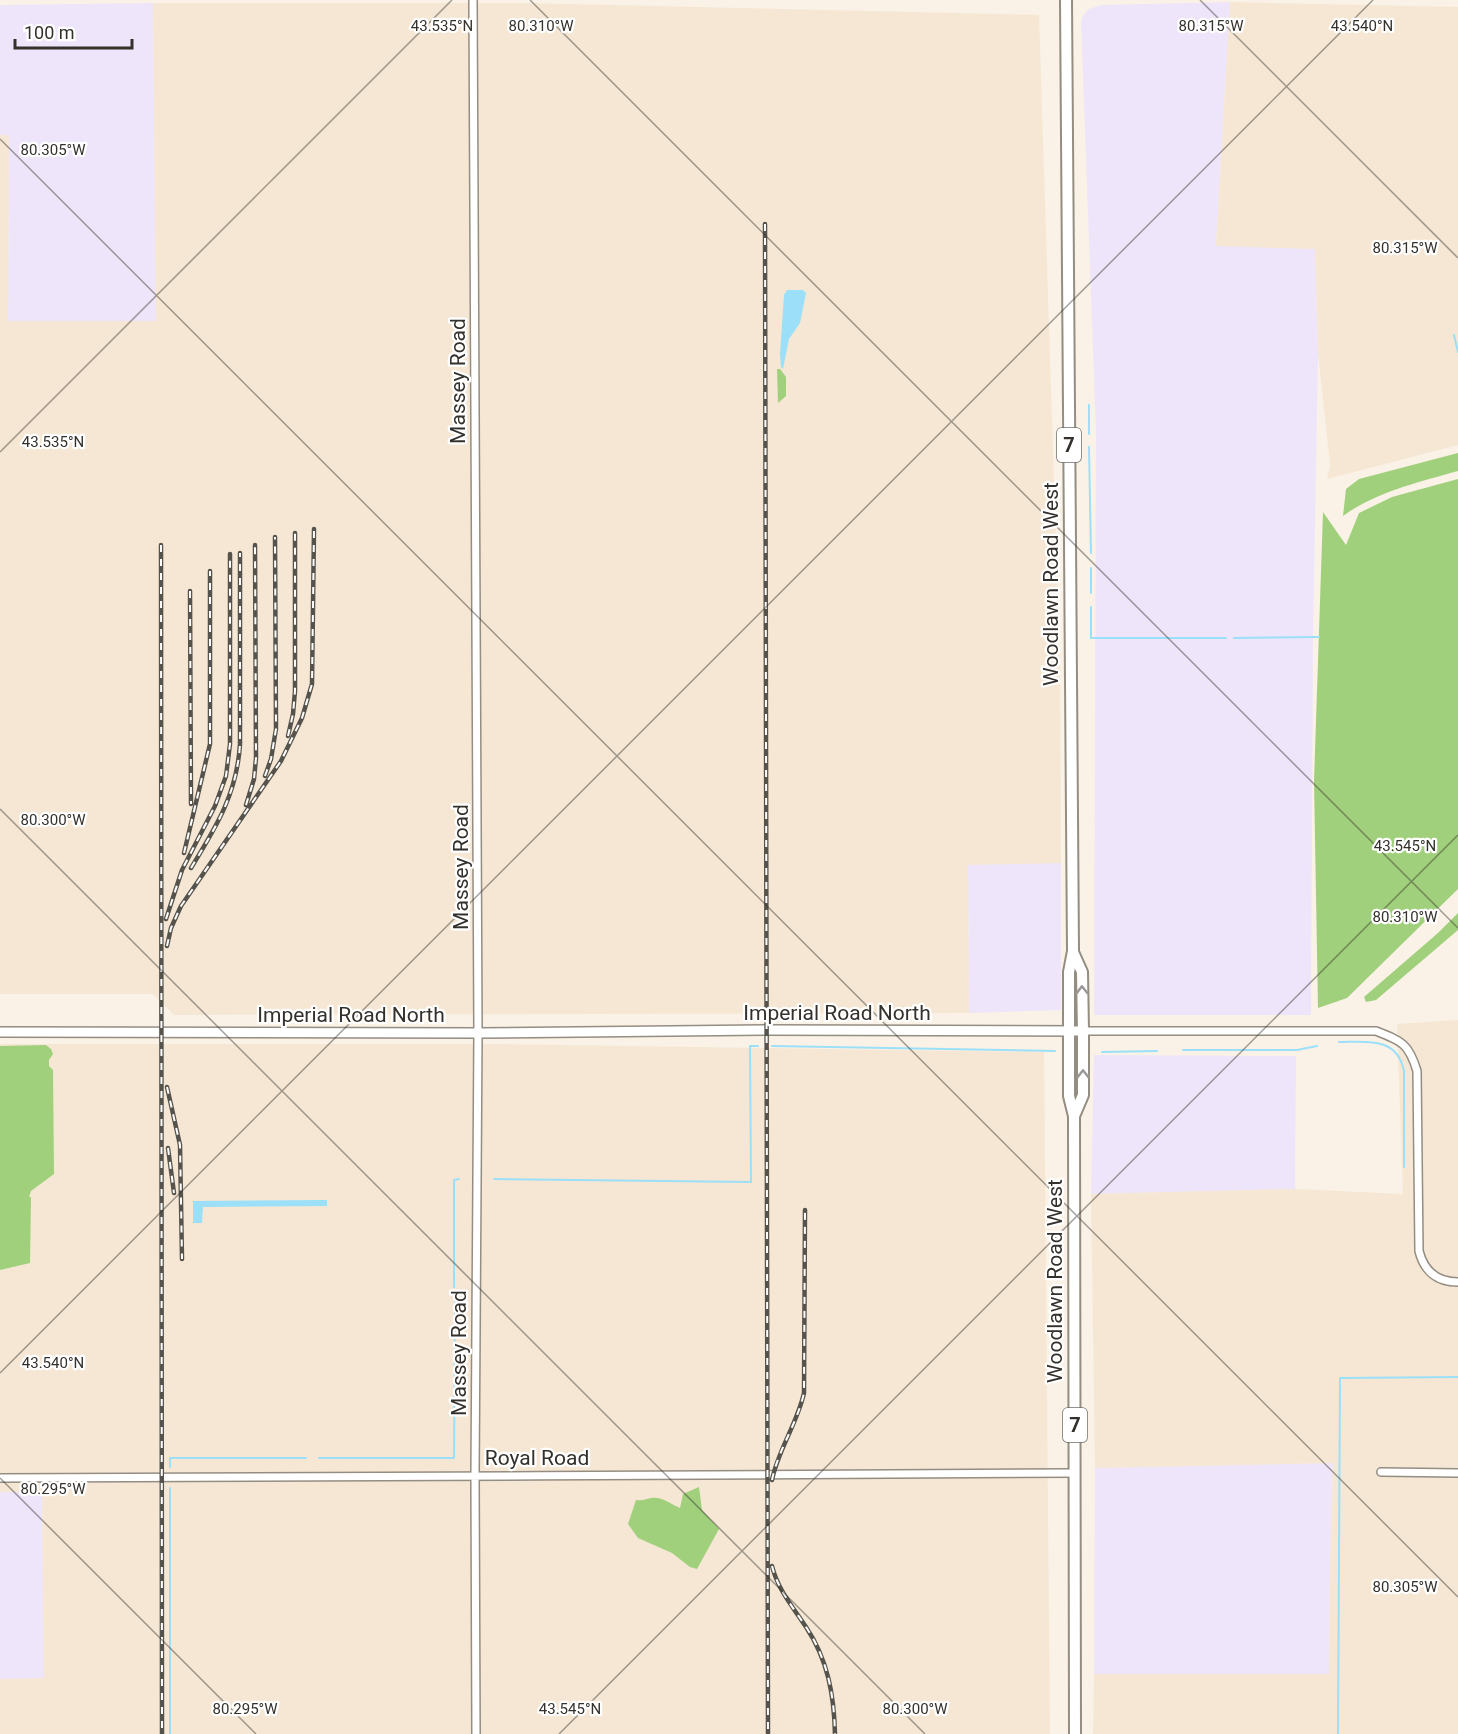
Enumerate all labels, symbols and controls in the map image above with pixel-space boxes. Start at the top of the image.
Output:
scale bar [15,12,132,50]
text: 43.535°N [411,17,473,35]
text: 80.310°W [508,17,574,35]
text: 80.315°W [1178,17,1244,35]
text: 43.540°N [1331,17,1393,35]
text: 100 m [24,22,75,43]
text: 80.305°W [20,141,86,159]
text: 80.315°W [1372,239,1438,257]
street label: Massey Road [446,318,470,444]
road number: 7 [1057,428,1081,462]
text: 43.535°N [22,433,84,451]
street label: Woodlawn Road West [1039,482,1063,686]
street label: Massey Road [449,804,473,930]
text: 80.300°W [20,811,86,829]
text: 43.545°N [1374,837,1436,855]
text: 80.310°W [1372,908,1438,926]
one-way arrow [1076,986,1089,995]
street label: Imperial Road North [743,1001,931,1025]
street label: Imperial Road North [257,1003,445,1027]
one-way arrow [1077,1070,1089,1079]
street label: Woodlawn Road West [1043,1179,1067,1383]
street label: Massey Road [447,1290,471,1416]
text: 43.540°N [22,1354,84,1372]
road number: 7 [1063,1408,1087,1442]
street label: Royal Road [485,1446,589,1470]
text: 80.295°W [20,1480,86,1498]
text: 80.305°W [1372,1578,1438,1596]
text: 80.295°W [212,1700,278,1718]
text: 43.545°N [539,1700,601,1718]
text: 80.300°W [882,1700,948,1718]

